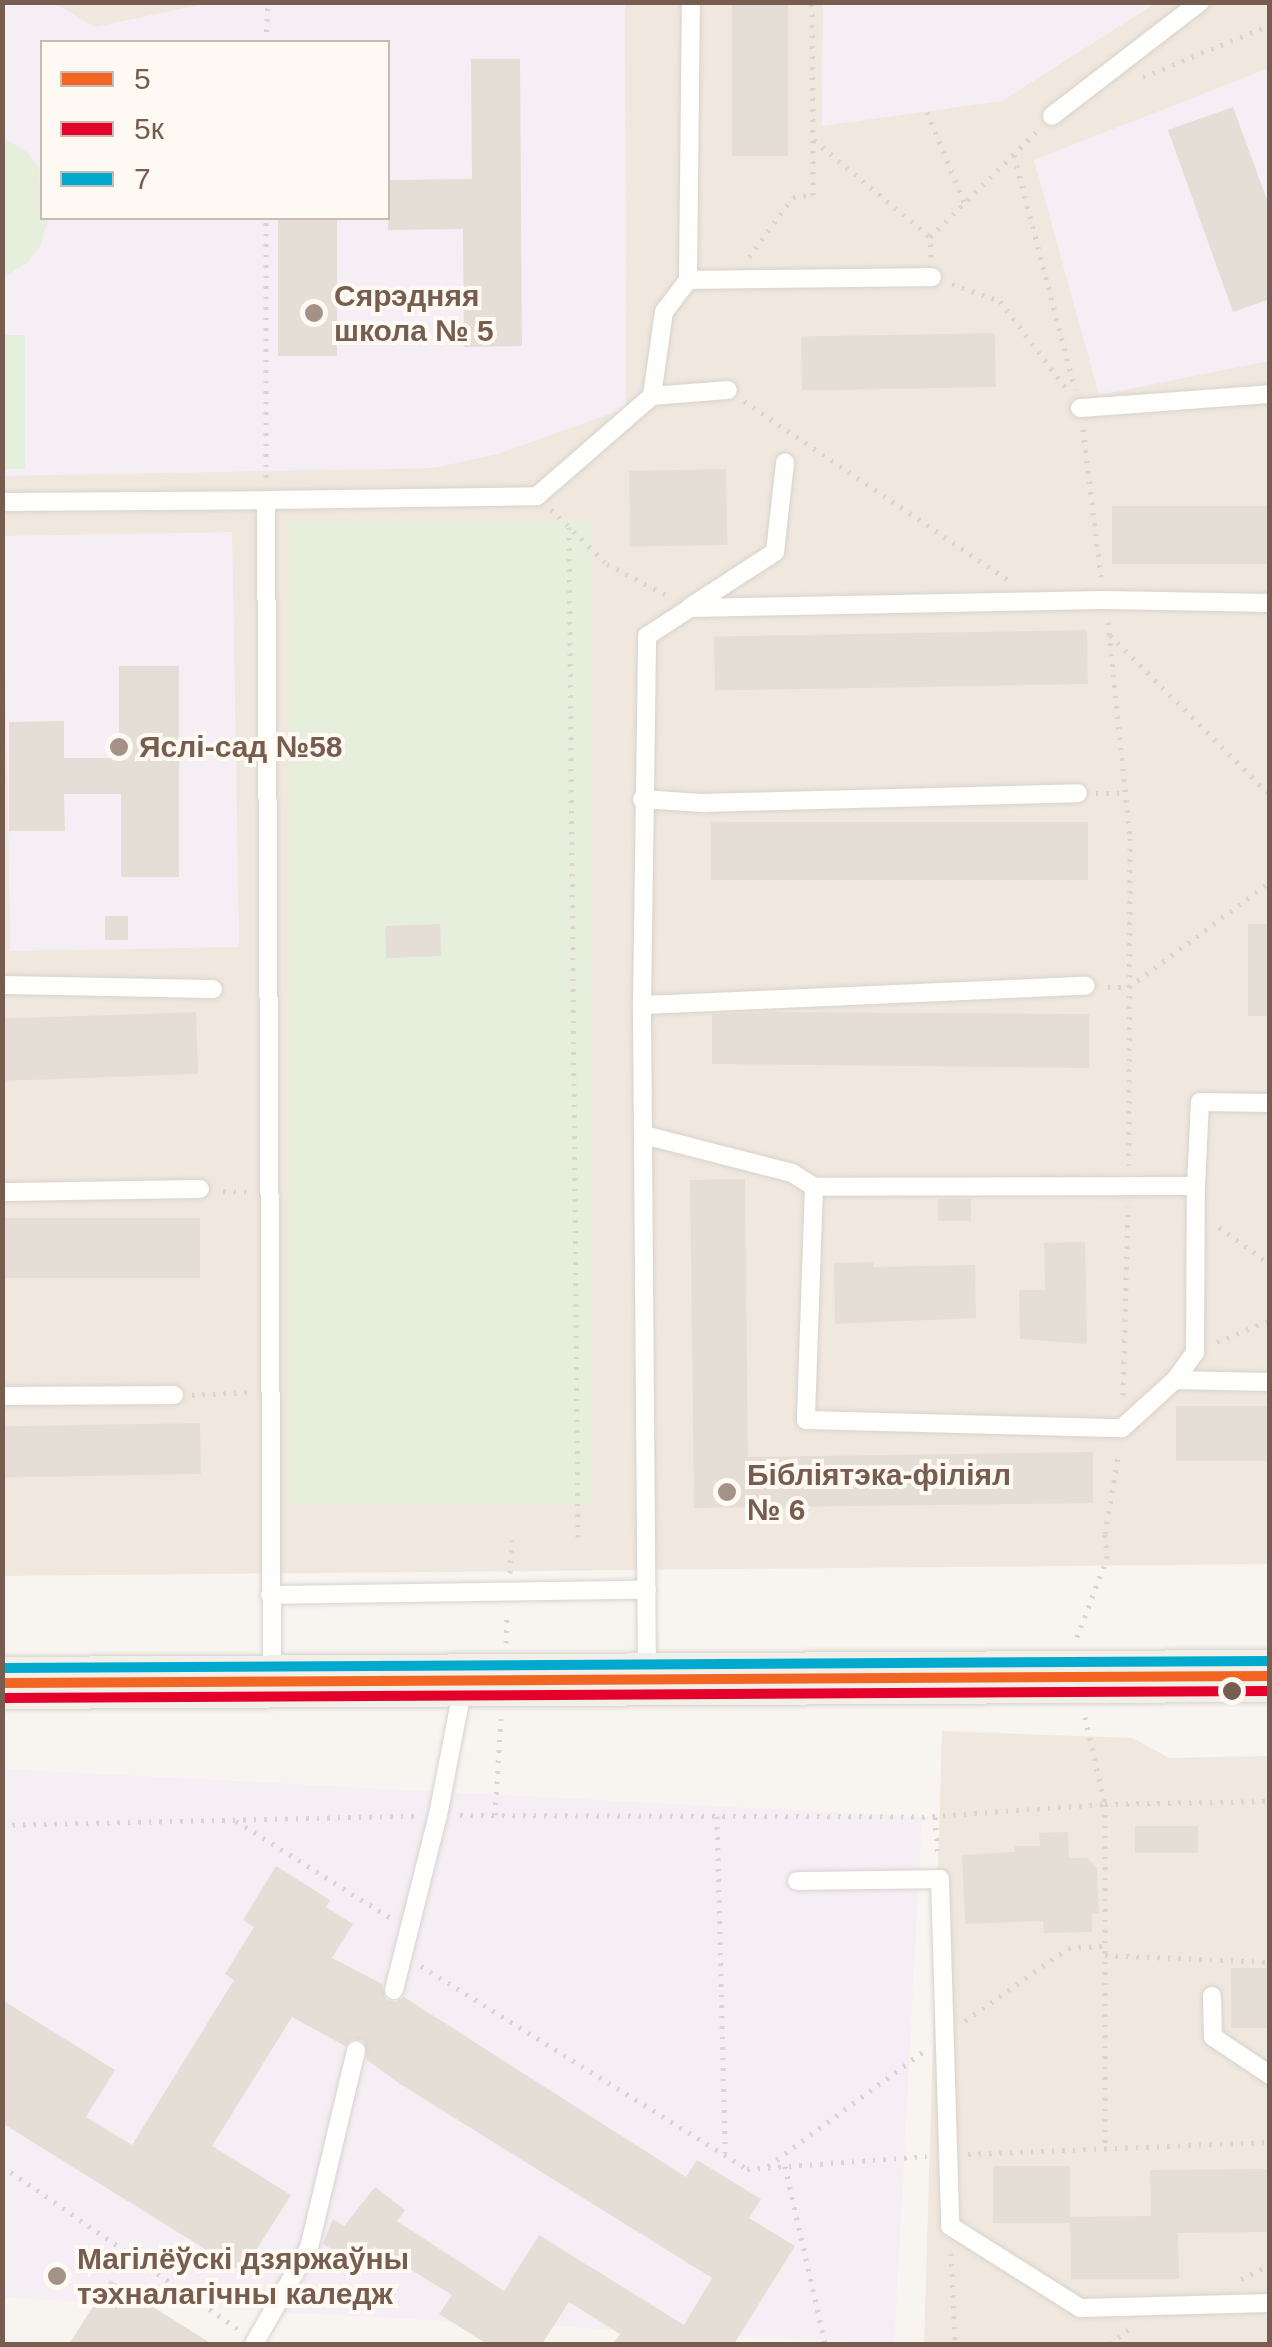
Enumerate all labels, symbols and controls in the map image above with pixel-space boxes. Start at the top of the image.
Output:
legend [40,40,390,220]
text: 5 [134,62,151,95]
text: 5к [134,112,164,145]
text: 7 [134,162,151,195]
place label: Сярэдняя школа № 5 [334,278,494,348]
marker: Сярэдняя школа № 5 [303,302,325,324]
place label: Яслі-сад №58 [139,729,343,765]
marker: Яслі-сад №58 [108,736,130,758]
place label: Бібліятэка-філіял № 6 [747,1457,1011,1528]
marker: Бібліятэка-філіял № 6 [716,1481,738,1503]
unlabelled marker [1222,1681,1242,1701]
place label: Магілёўскі дзяржаўны тэхналагічны каледж [77,2241,409,2312]
marker: Магілёўскі дзяржаўны тэхналагічны каледж [46,2265,68,2287]

